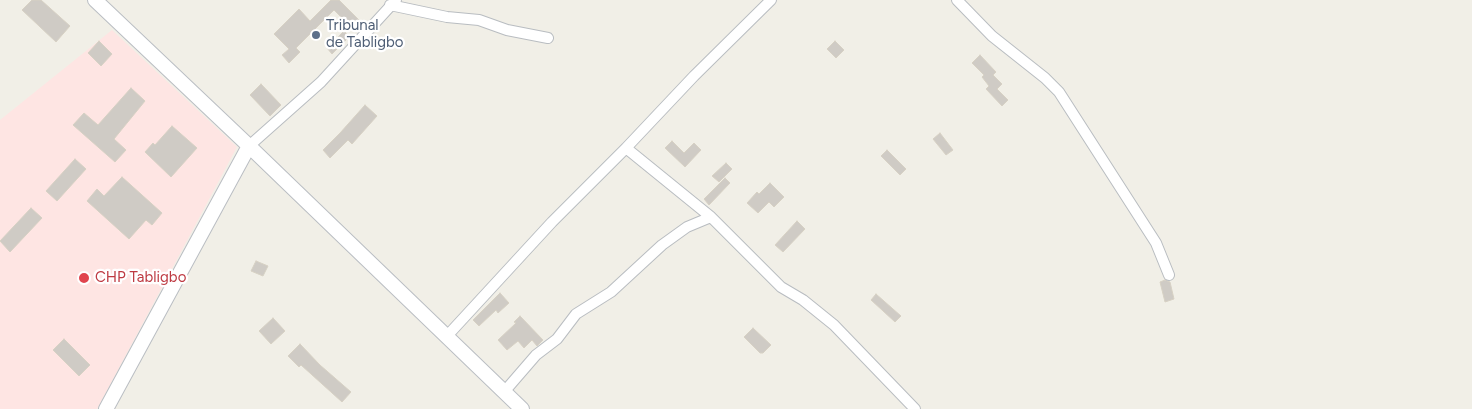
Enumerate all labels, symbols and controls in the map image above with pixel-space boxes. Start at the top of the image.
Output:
place label: Tribunal de Tabligbo [326,17,404,52]
marker: Tribunal de Tabligbo [310,29,322,41]
place label: CHP Tabligbo [95,269,186,287]
marker: CHP Tabligbo [77,271,91,285]

